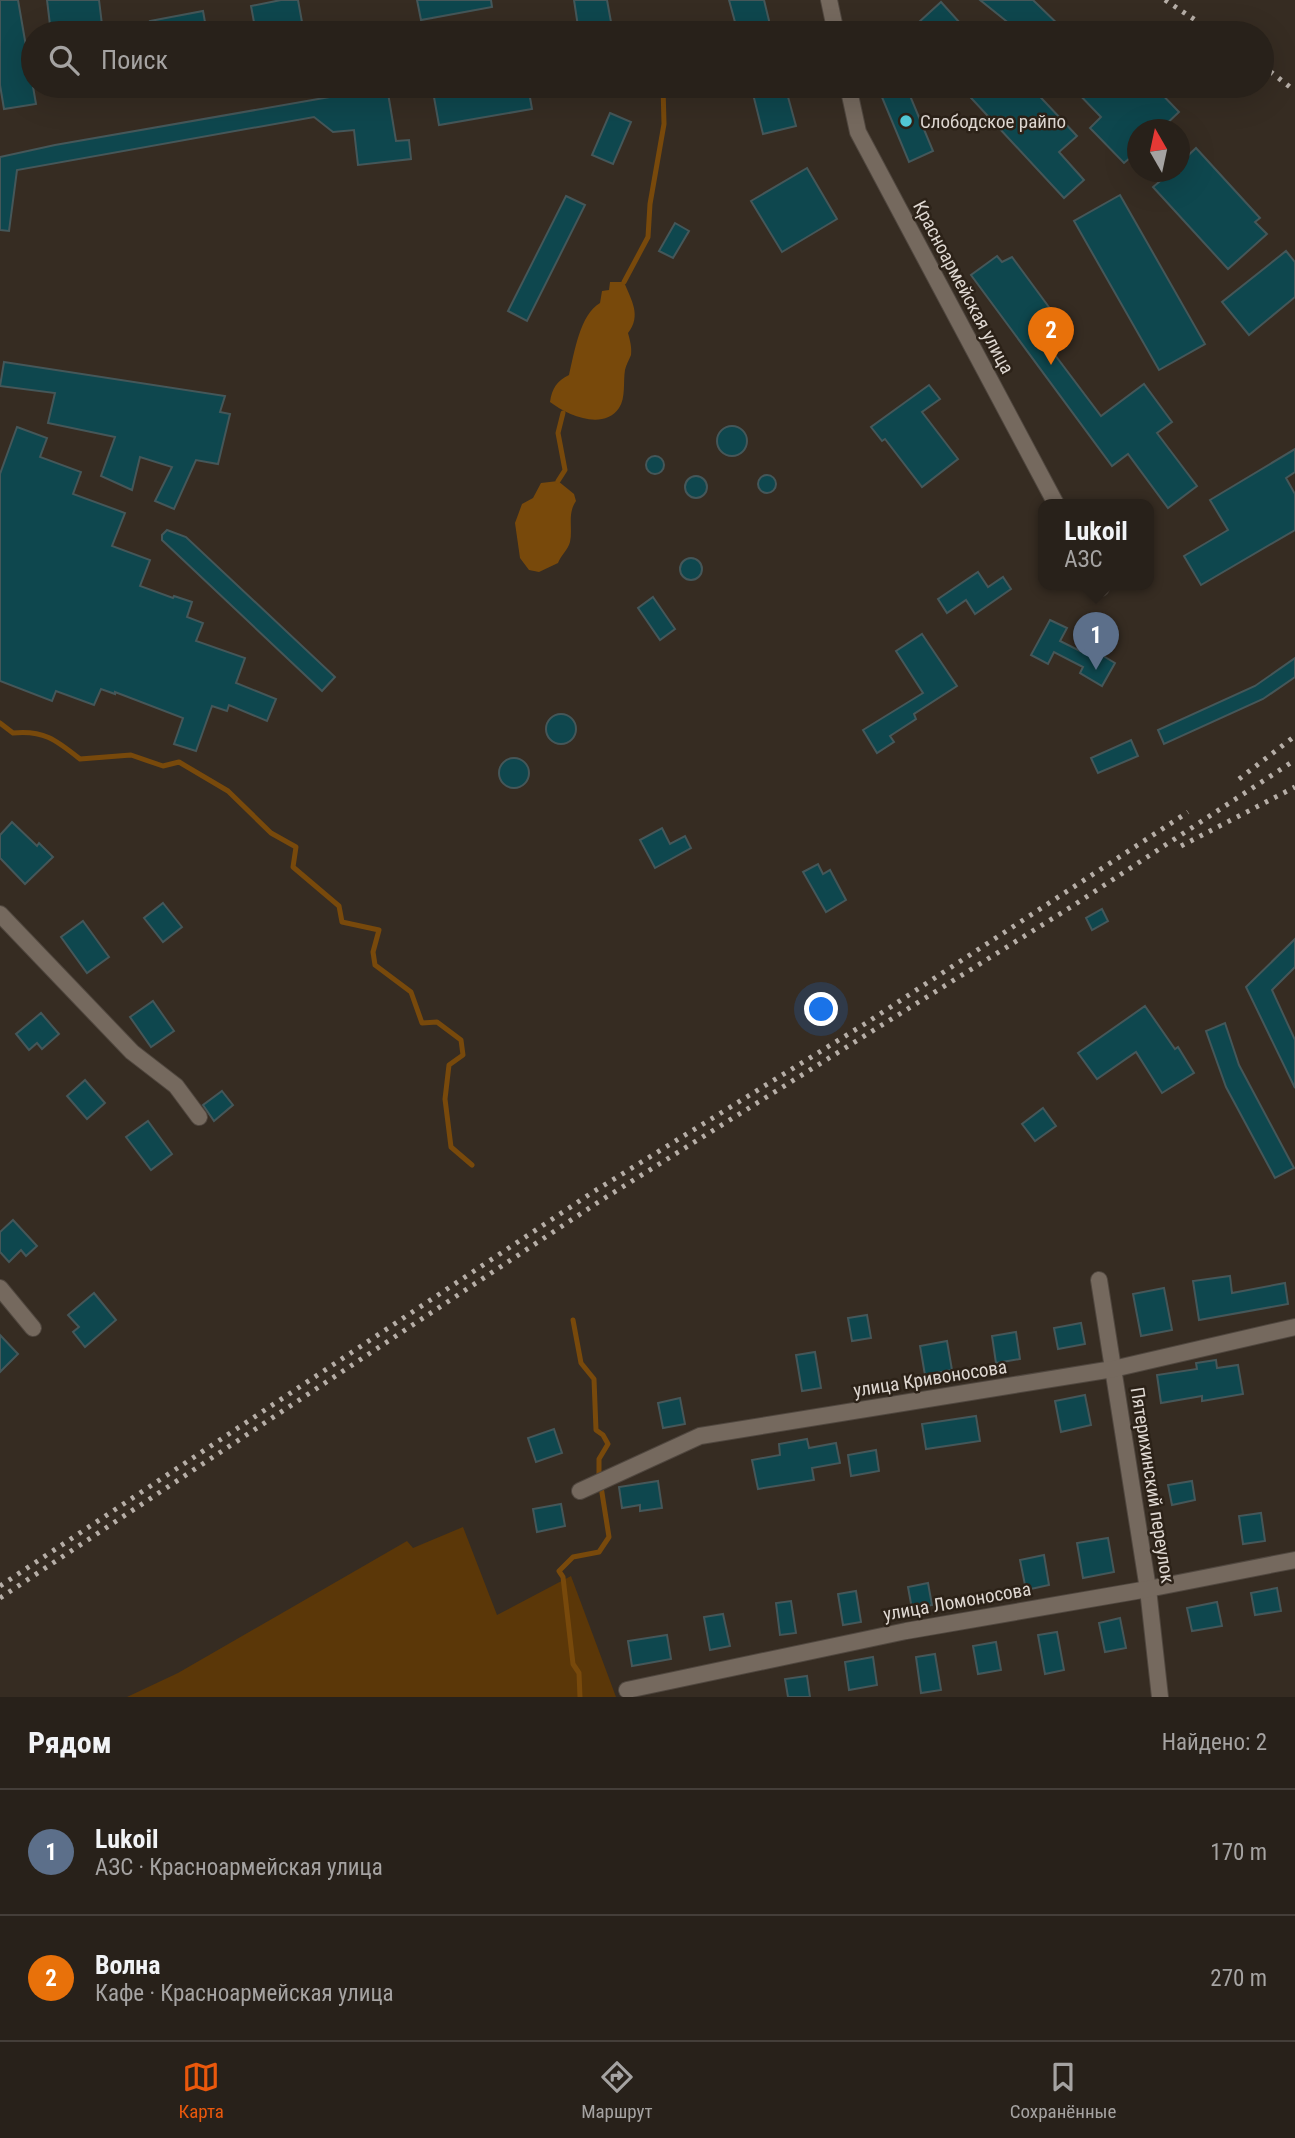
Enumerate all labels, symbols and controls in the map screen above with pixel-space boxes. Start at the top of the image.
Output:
search box [21,21,1274,98]
icon: search [45,41,83,79]
text: Поиск [101,45,168,75]
place label: Слободское райпо [920,110,1066,133]
marker: Слободское райпо [898,113,914,129]
north arrow [1127,119,1190,182]
street label: Красноармейская улица [908,197,1019,378]
pin: 2 [1028,307,1074,365]
popup [1038,499,1154,590]
text: Lukoil [1064,516,1128,546]
text: АЗС [1064,546,1102,573]
pin: 1 [1073,612,1119,670]
your location [804,992,838,1026]
street label: улица Кривоносова [852,1355,1008,1402]
street label: Пятерихинский переулок [1126,1385,1179,1585]
street label: улица Ломоносова [881,1577,1033,1626]
text: Рядом [28,1725,112,1760]
text: Найдено: 2 [1162,1729,1267,1756]
text: Lukoil [95,1824,159,1854]
text: 1 [45,1839,57,1866]
text: 170 m [1210,1839,1267,1866]
text: АЗС · Красноармейская улица [95,1854,383,1881]
text: Волна [95,1950,161,1980]
text: 2 [45,1965,57,1992]
text: 270 m [1210,1965,1267,1992]
text: Кафе · Красноармейская улица [95,1980,394,2007]
tab: Карта [179,2058,224,2123]
tab: Маршрут [581,2058,653,2123]
tab: Сохранённые [1010,2058,1116,2123]

